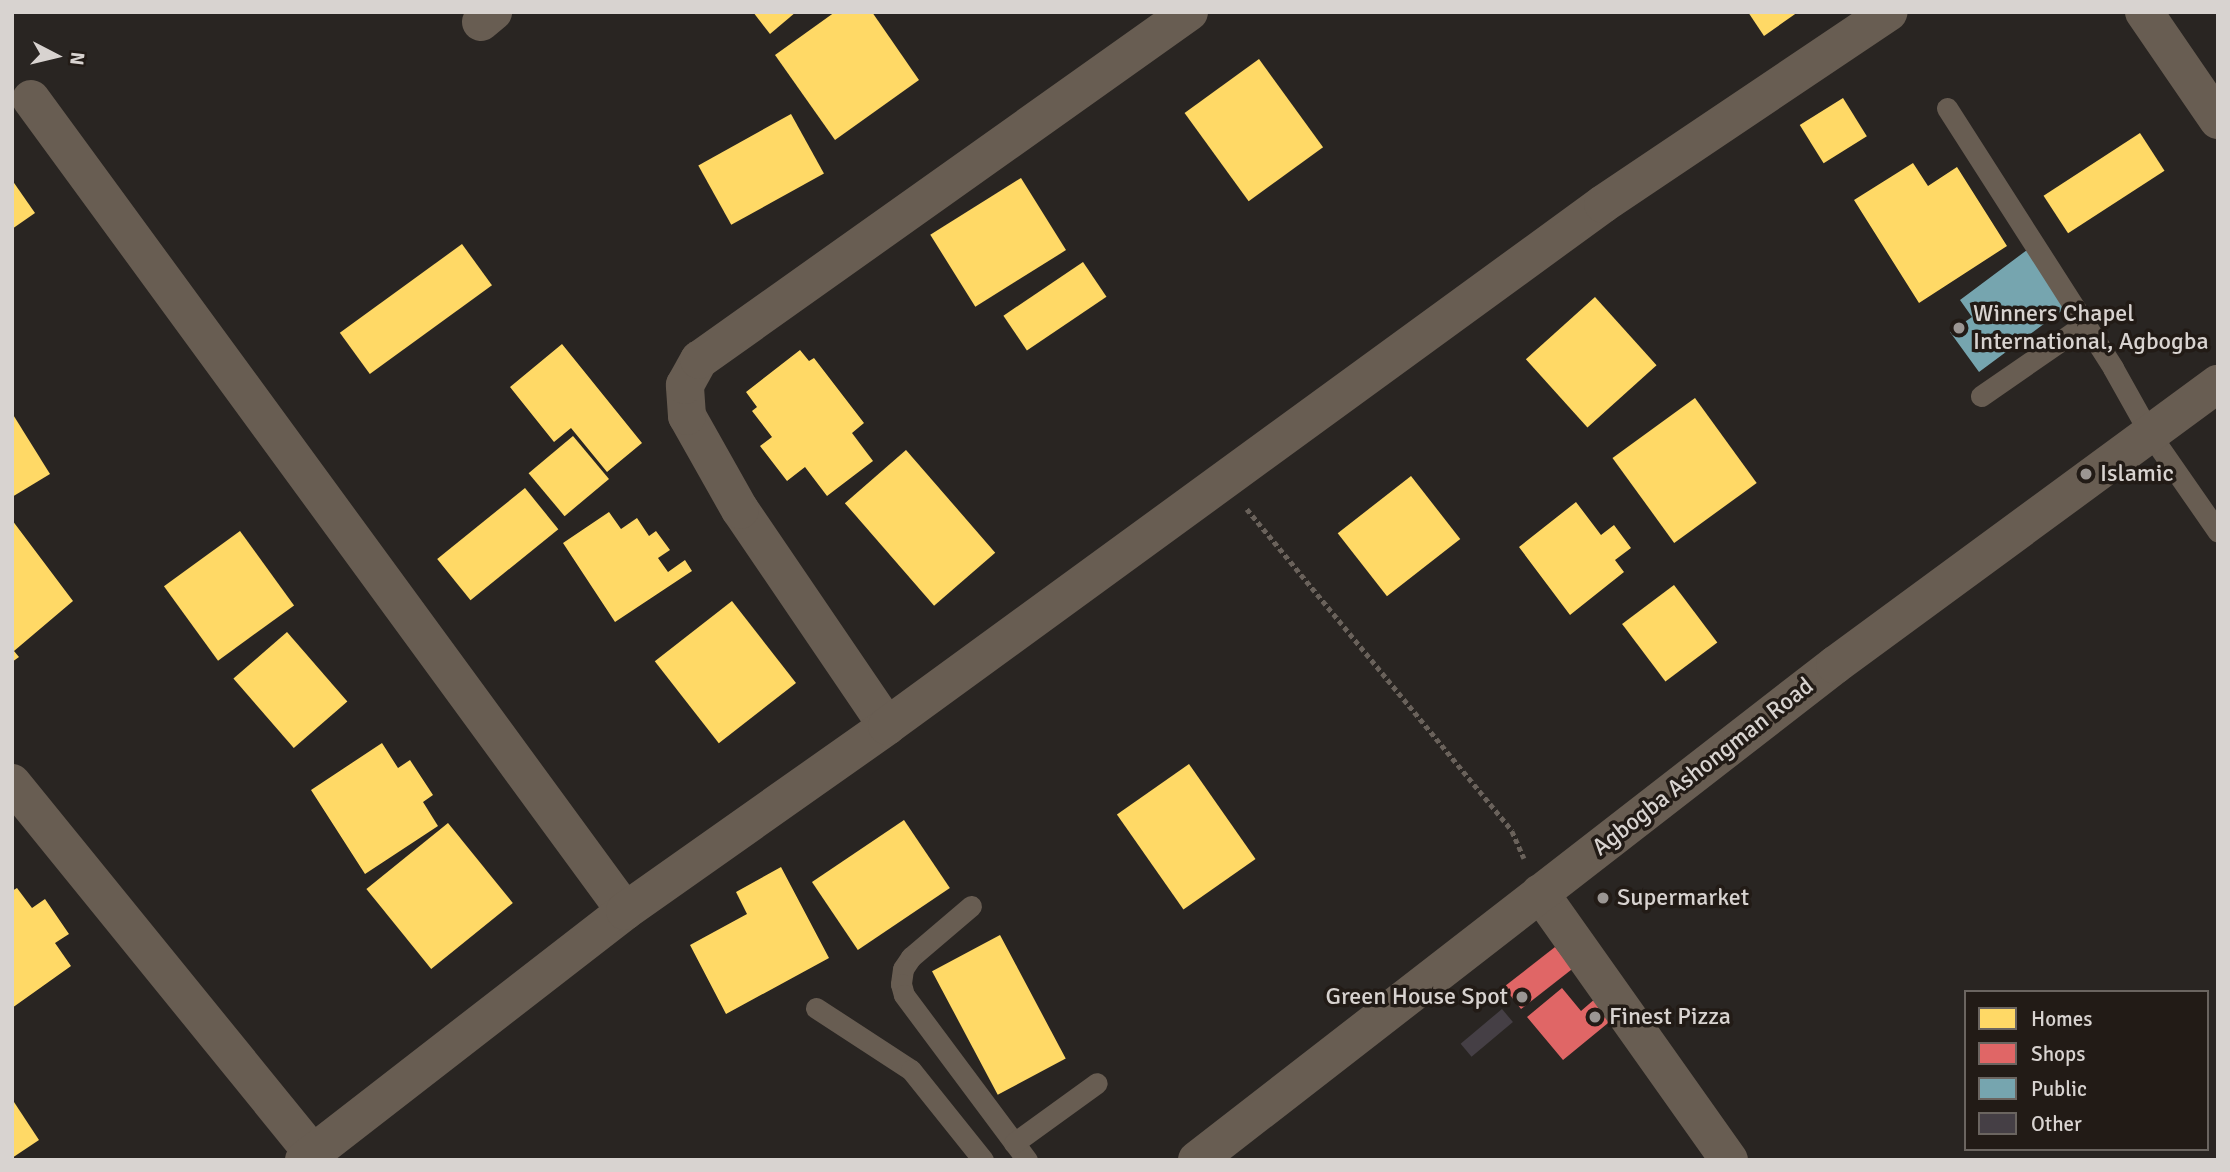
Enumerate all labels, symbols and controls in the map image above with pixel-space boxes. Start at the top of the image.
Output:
north arrow [21,21,91,91]
text: N [64,51,90,67]
place label: Winners Chapel International, Agbogba [1973,300,2209,356]
marker: Winners Chapel International, Agbogba [1951,320,1967,336]
place label: Islamic [2100,460,2174,488]
marker: Islamic [2078,466,2094,482]
street label: Agbogba Ashongman Road [1587,672,1819,862]
place label: Supermarket [1617,884,1749,912]
marker: Supermarket [1595,890,1611,906]
place label: Green House Spot [1325,983,1508,1011]
marker: Green House Spot [1514,989,1530,1005]
legend [1964,990,2209,1151]
place label: Finest Pizza [1609,1003,1731,1031]
text: Homes [2031,1006,2093,1032]
marker: Finest Pizza [1587,1009,1603,1025]
text: Shops [2031,1041,2085,1067]
text: Public [2031,1076,2087,1102]
text: Other [2031,1111,2082,1137]

